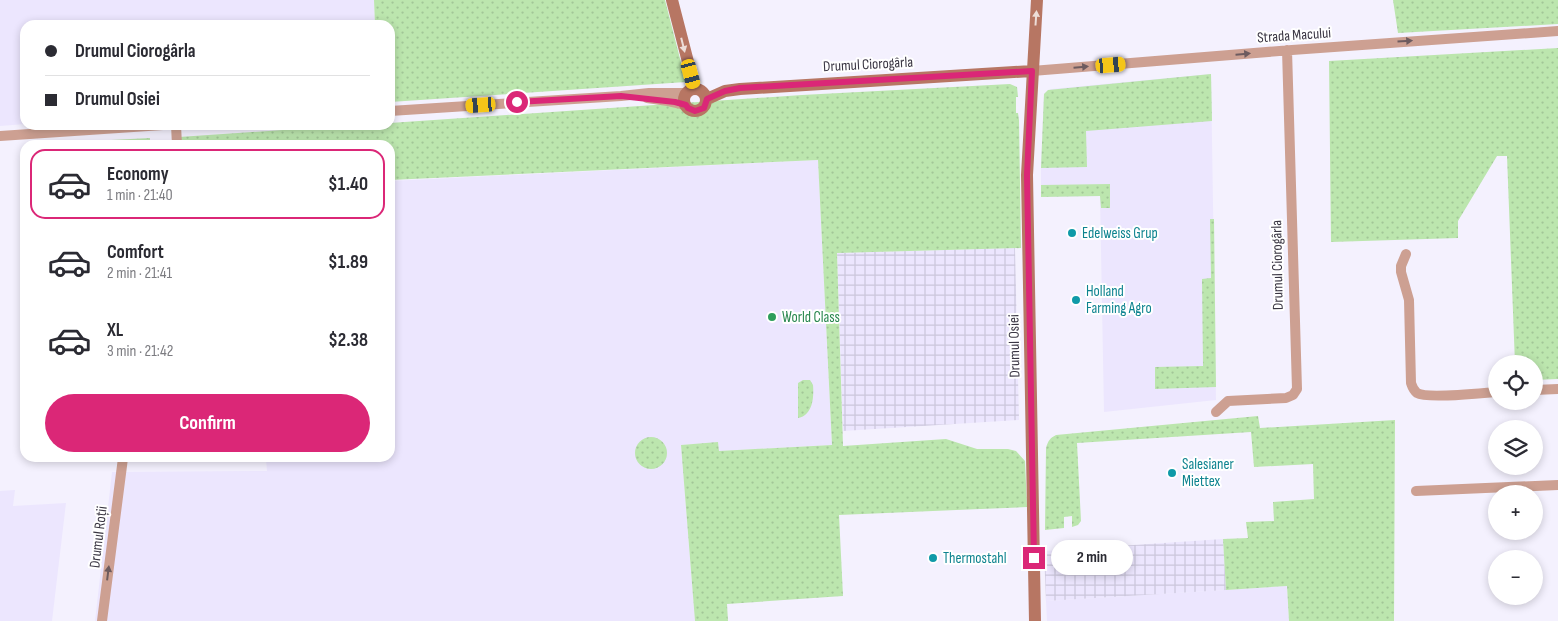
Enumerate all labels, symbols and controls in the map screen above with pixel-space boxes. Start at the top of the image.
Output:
one-way arrow [1032,10,1040,26]
street label: Strada Macului [1256,23,1332,48]
one-way arrow [680,37,688,52]
one-way arrow [1397,37,1413,45]
text: Drumul Ciorogârla [75,40,196,63]
one-way arrow [1235,49,1251,57]
street label: Drumul Ciorogârla [823,53,914,76]
car [1095,56,1126,74]
car [679,58,702,90]
one-way arrow [1073,63,1089,71]
text: Drumul Osiei [75,88,160,111]
route start [506,91,528,113]
car [465,96,496,114]
icon: car [47,162,92,207]
text: Economy [107,163,169,186]
text: $1.40 [328,173,368,196]
text: 1 min · 21:40 [107,186,173,205]
street label: Drumul Ciorogârla [1267,220,1288,310]
place label: Edelweiss Grup [1082,224,1158,243]
marker: Edelweiss Grup [1066,227,1078,239]
icon: car [47,240,92,285]
text: Comfort [107,241,164,264]
text: $1.89 [328,251,368,274]
text: 2 min · 21:41 [107,264,172,283]
place label: Holland Farming Agro [1086,282,1152,318]
marker: Holland Farming Agro [1070,294,1082,306]
place label: World Class [782,308,840,327]
marker: World Class [766,311,778,323]
street label: Drumul Osiei [1004,314,1025,378]
icon: car [47,318,92,363]
text: XL [107,319,123,342]
text: $2.38 [328,329,368,352]
text: 3 min · 21:42 [107,342,173,361]
map controls [1488,355,1543,605]
button: locate [1488,355,1543,410]
button: Confirm [45,394,370,452]
button: layers [1488,420,1543,475]
place label: Salesianer Miettex [1182,455,1234,491]
marker: Salesianer Miettex [1166,467,1178,479]
button: + [1488,485,1543,540]
street label: Drumul Roții [85,505,112,569]
callout: 2 min [1052,540,1134,576]
route end [1023,547,1045,569]
text: 2 min [1077,548,1107,567]
place label: Thermostahl [943,549,1006,568]
button: − [1488,550,1543,605]
marker: Thermostahl [927,552,939,564]
one-way arrow [104,564,112,580]

